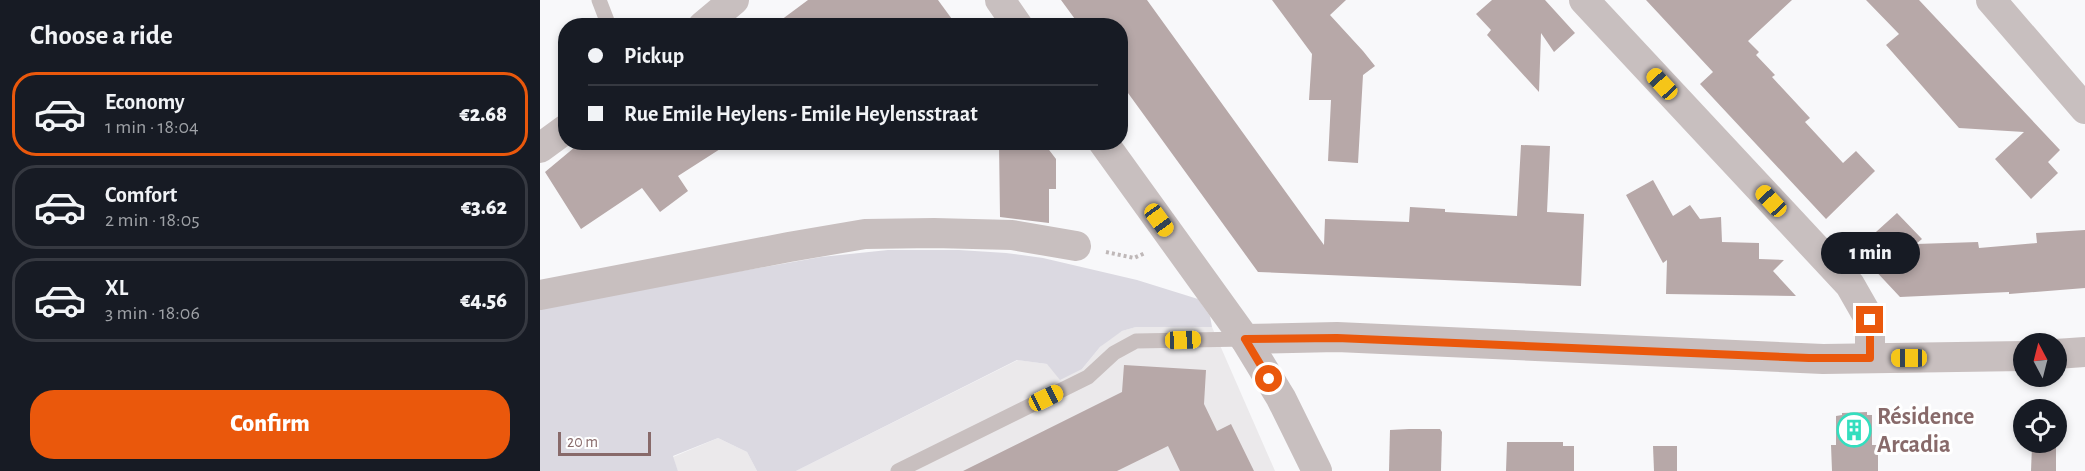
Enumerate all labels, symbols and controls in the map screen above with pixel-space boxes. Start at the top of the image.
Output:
text: Choose a ride [30,22,173,49]
text: Pickup [624,45,684,67]
car [1643,65,1681,103]
icon: car [33,87,87,141]
text: Economy [105,91,185,113]
text: €2.68 [460,103,507,125]
text: Rue Emile Heylens - Emile Heylensstraat [624,103,978,125]
text: 1 min · 18:04 [105,117,199,137]
icon: car [33,180,87,234]
car [1752,182,1790,220]
text: Comfort [105,184,177,206]
text: €3.62 [461,196,507,218]
car [1141,200,1177,240]
text: 2 min · 18:05 [105,210,200,230]
callout: 1 min [1820,233,1920,275]
text: 1 min [1849,243,1892,263]
icon: car [33,273,87,327]
text: XL [105,277,128,299]
text: €4.56 [460,289,507,311]
text: 3 min · 18:06 [105,303,200,323]
route end [1856,306,1883,333]
car [1165,330,1201,350]
north arrow [2013,333,2067,387]
map controls [2013,333,2067,453]
car [1891,349,1927,367]
route start [1255,365,1282,392]
car [1026,382,1066,414]
button: Confirm [30,390,510,459]
button: locate [2013,399,2067,453]
place label: Résidence Arcadia [1877,405,1974,457]
building icon: Résidence Arcadia [1836,412,1872,448]
scale bar [558,429,651,456]
text: 20 m [567,434,598,450]

